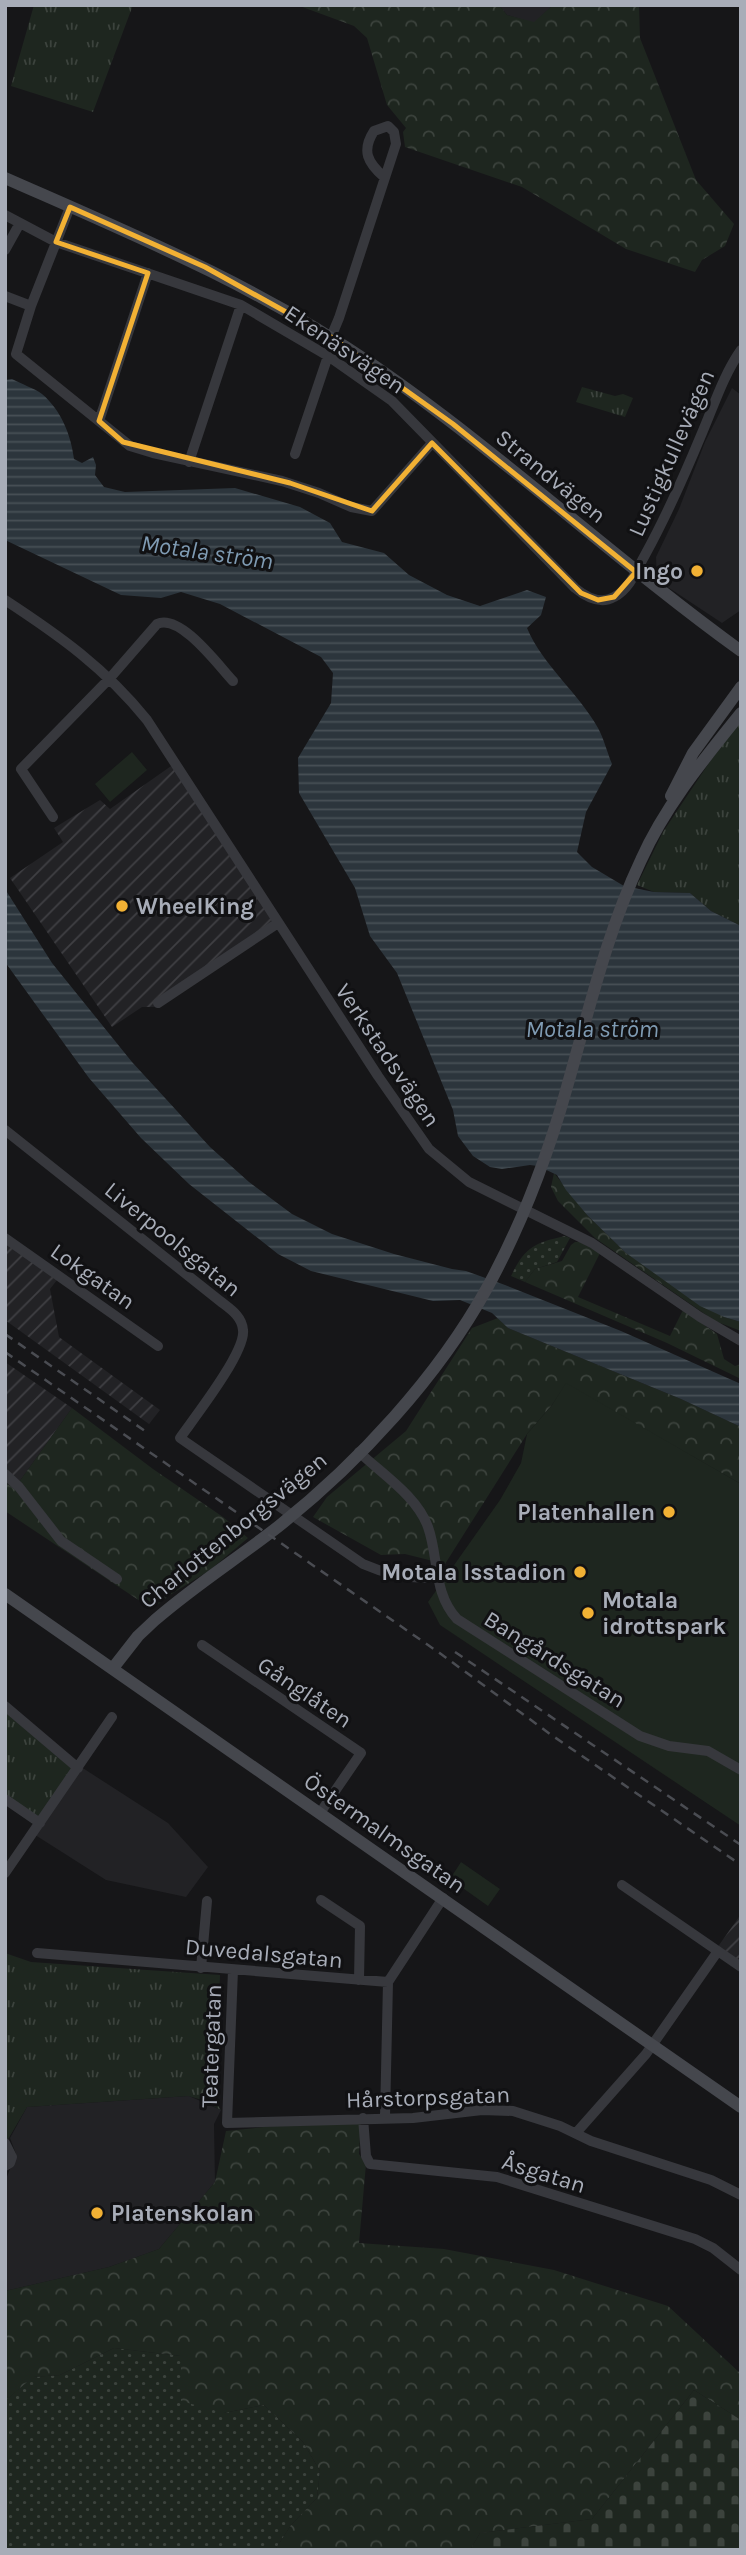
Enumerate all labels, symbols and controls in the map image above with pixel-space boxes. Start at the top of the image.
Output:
street label: Ekenäsvägen [279,299,410,400]
street label: Lustigkullevägen [623,366,720,541]
street label: Strandvägen [490,424,611,529]
water label: Motala ström [139,529,275,575]
place label: Ingo [635,558,683,585]
marker: Ingo [689,563,705,579]
place label: WheelKing [136,893,254,920]
marker: WheelKing [114,898,130,914]
street label: Verkstadsvägen [330,978,446,1132]
water label: Motala ström [525,1015,659,1043]
street label: Liverpoolsgatan [99,1176,246,1303]
street label: Lokgatan [45,1237,140,1315]
street label: Charlottenborgsvägen [134,1447,332,1614]
place label: Platenhallen [517,1499,655,1526]
marker: Platenhallen [661,1504,677,1520]
place label: Motala Isstadion [381,1559,566,1586]
marker: Motala Isstadion [572,1564,588,1580]
place label: Motala idrottspark [602,1587,727,1640]
street label: Bangårdsgatan [479,1605,630,1714]
marker: Motala idrottspark [580,1605,596,1621]
street label: Gånglåten [252,1651,357,1734]
street label: Östermalmsgatan [299,1768,471,1899]
street label: Duvedalsgatan [184,1933,344,1974]
street label: Teatergatan [196,1984,227,2108]
street label: Hårstorpsgatan [345,2081,511,2114]
street label: Åsgatan [499,2148,589,2199]
place label: Platenskolan [111,2200,254,2227]
marker: Platenskolan [89,2205,105,2221]

